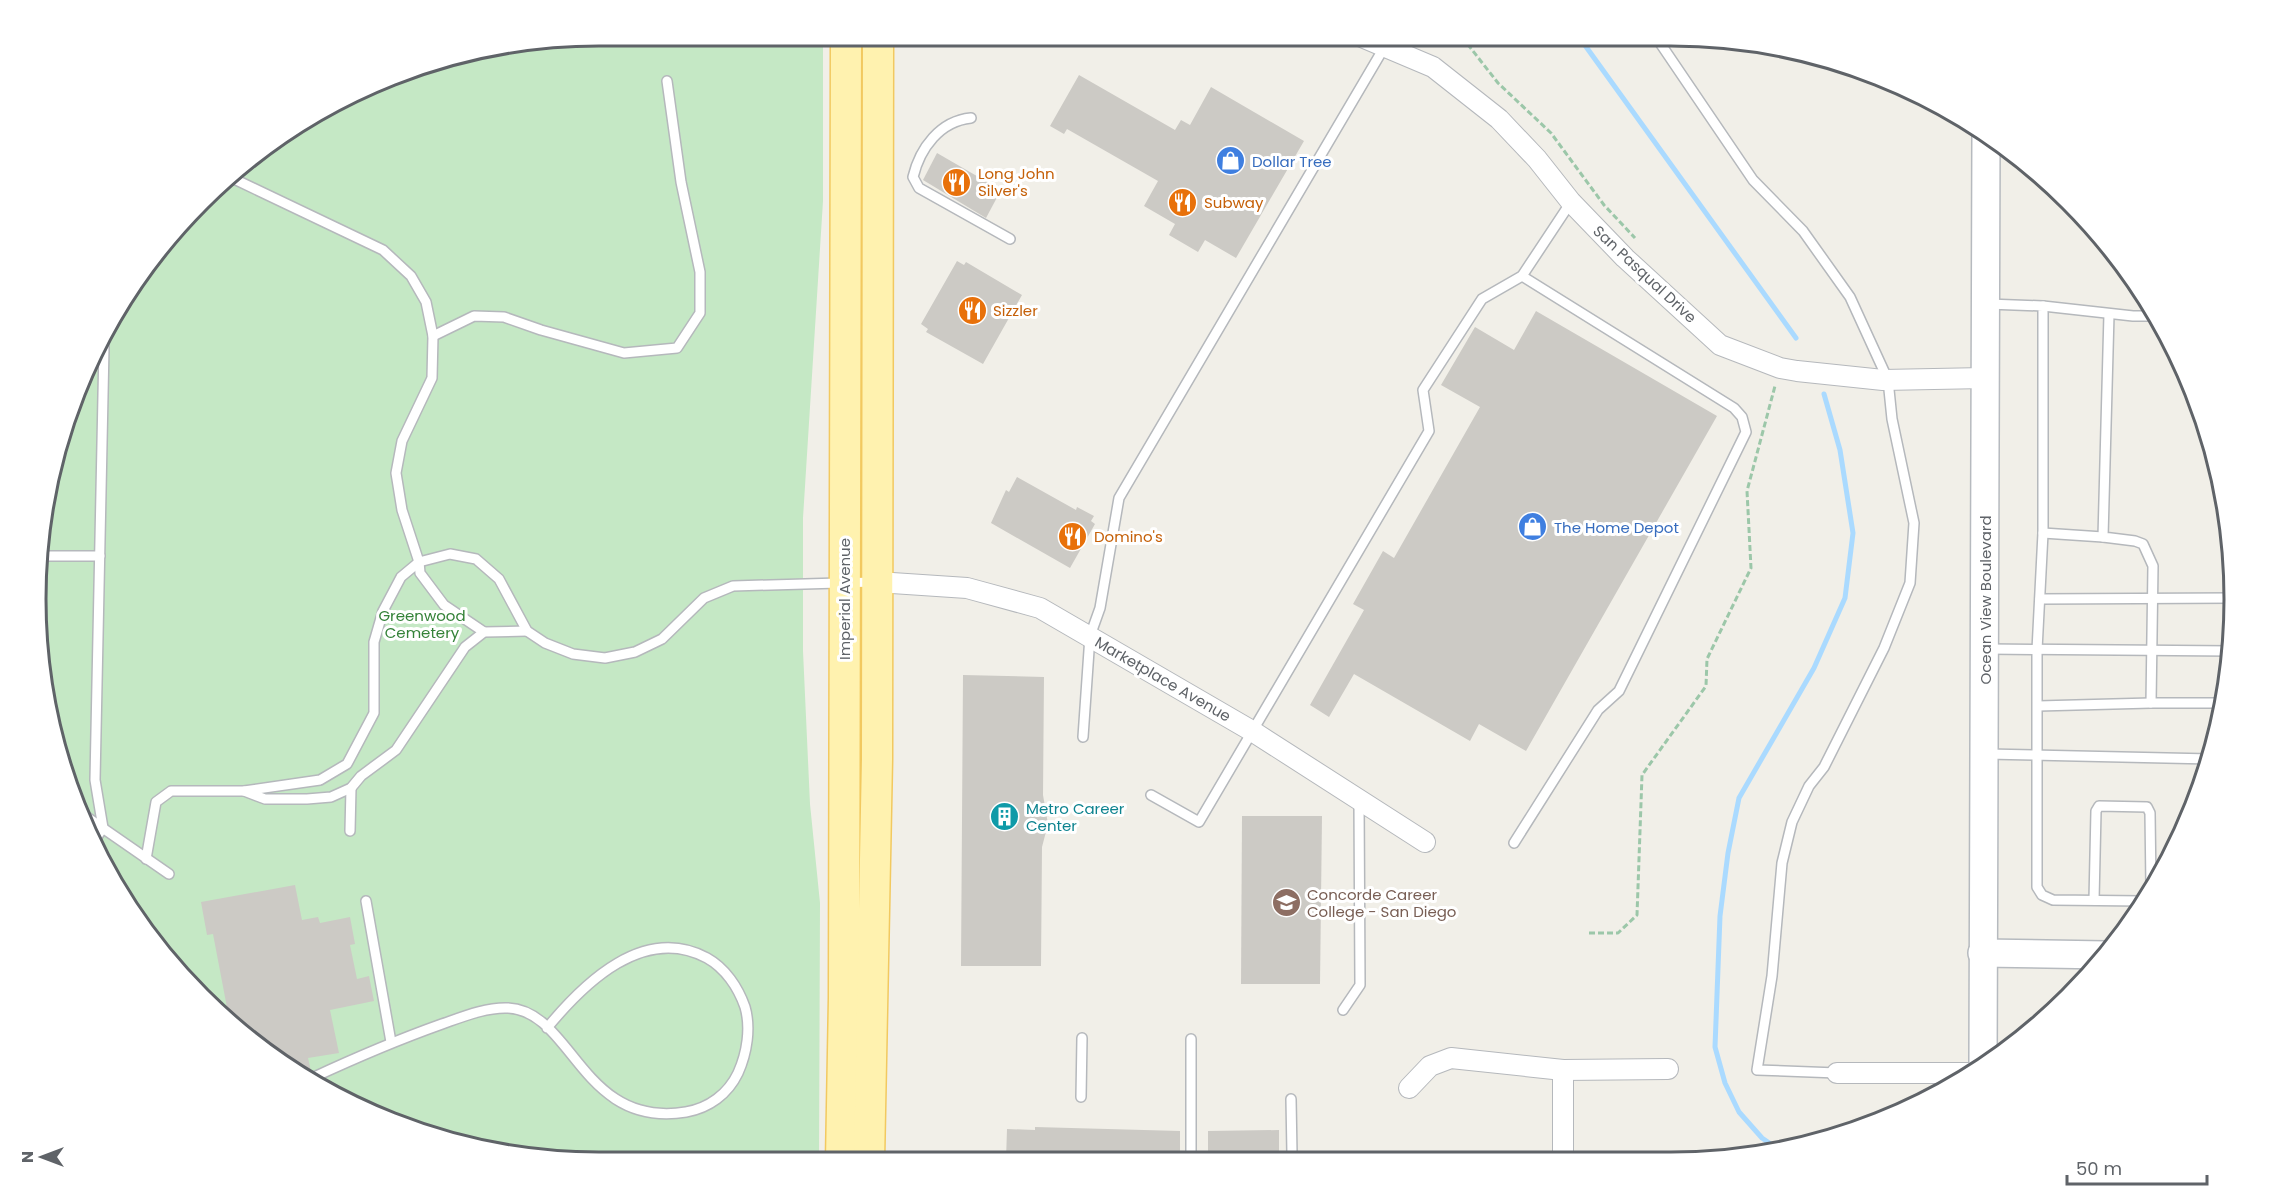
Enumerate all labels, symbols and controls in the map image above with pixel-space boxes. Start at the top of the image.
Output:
shop icon: Dollar Tree [1215,145,1247,177]
place label: Dollar Tree [1252,151,1332,172]
place label: Long John Silver's [978,163,1055,201]
restaurant icon: Long John Silver's [941,166,973,198]
restaurant icon: Subway [1167,186,1199,218]
place label: Subway [1204,192,1264,213]
street label: San Pasqual Drive [1589,220,1701,328]
restaurant icon: Sizzler [956,294,988,326]
place label: Sizzler [993,300,1038,321]
shop icon: The Home Depot [1517,511,1549,543]
street label: Ocean View Boulevard [1975,515,1996,685]
place label: The Home Depot [1554,517,1679,538]
restaurant icon: Domino's [1057,520,1089,552]
place label: Domino's [1094,526,1163,547]
street label: Imperial Avenue [834,538,855,660]
park label: Greenwood Cemetery [378,605,466,643]
street label: Marketplace Avenue [1091,631,1235,727]
place label: Metro Career Center [1026,798,1125,836]
building icon: Metro Career Center [989,801,1021,833]
place label: Concorde Career College - San Diego [1307,884,1456,922]
school or university icon: Concorde Career College - San Diego [1270,887,1302,919]
north arrow [12,1127,72,1187]
scale bar [2067,1148,2206,1186]
text: N [16,1151,39,1163]
text: 50 m [2076,1156,2122,1181]

